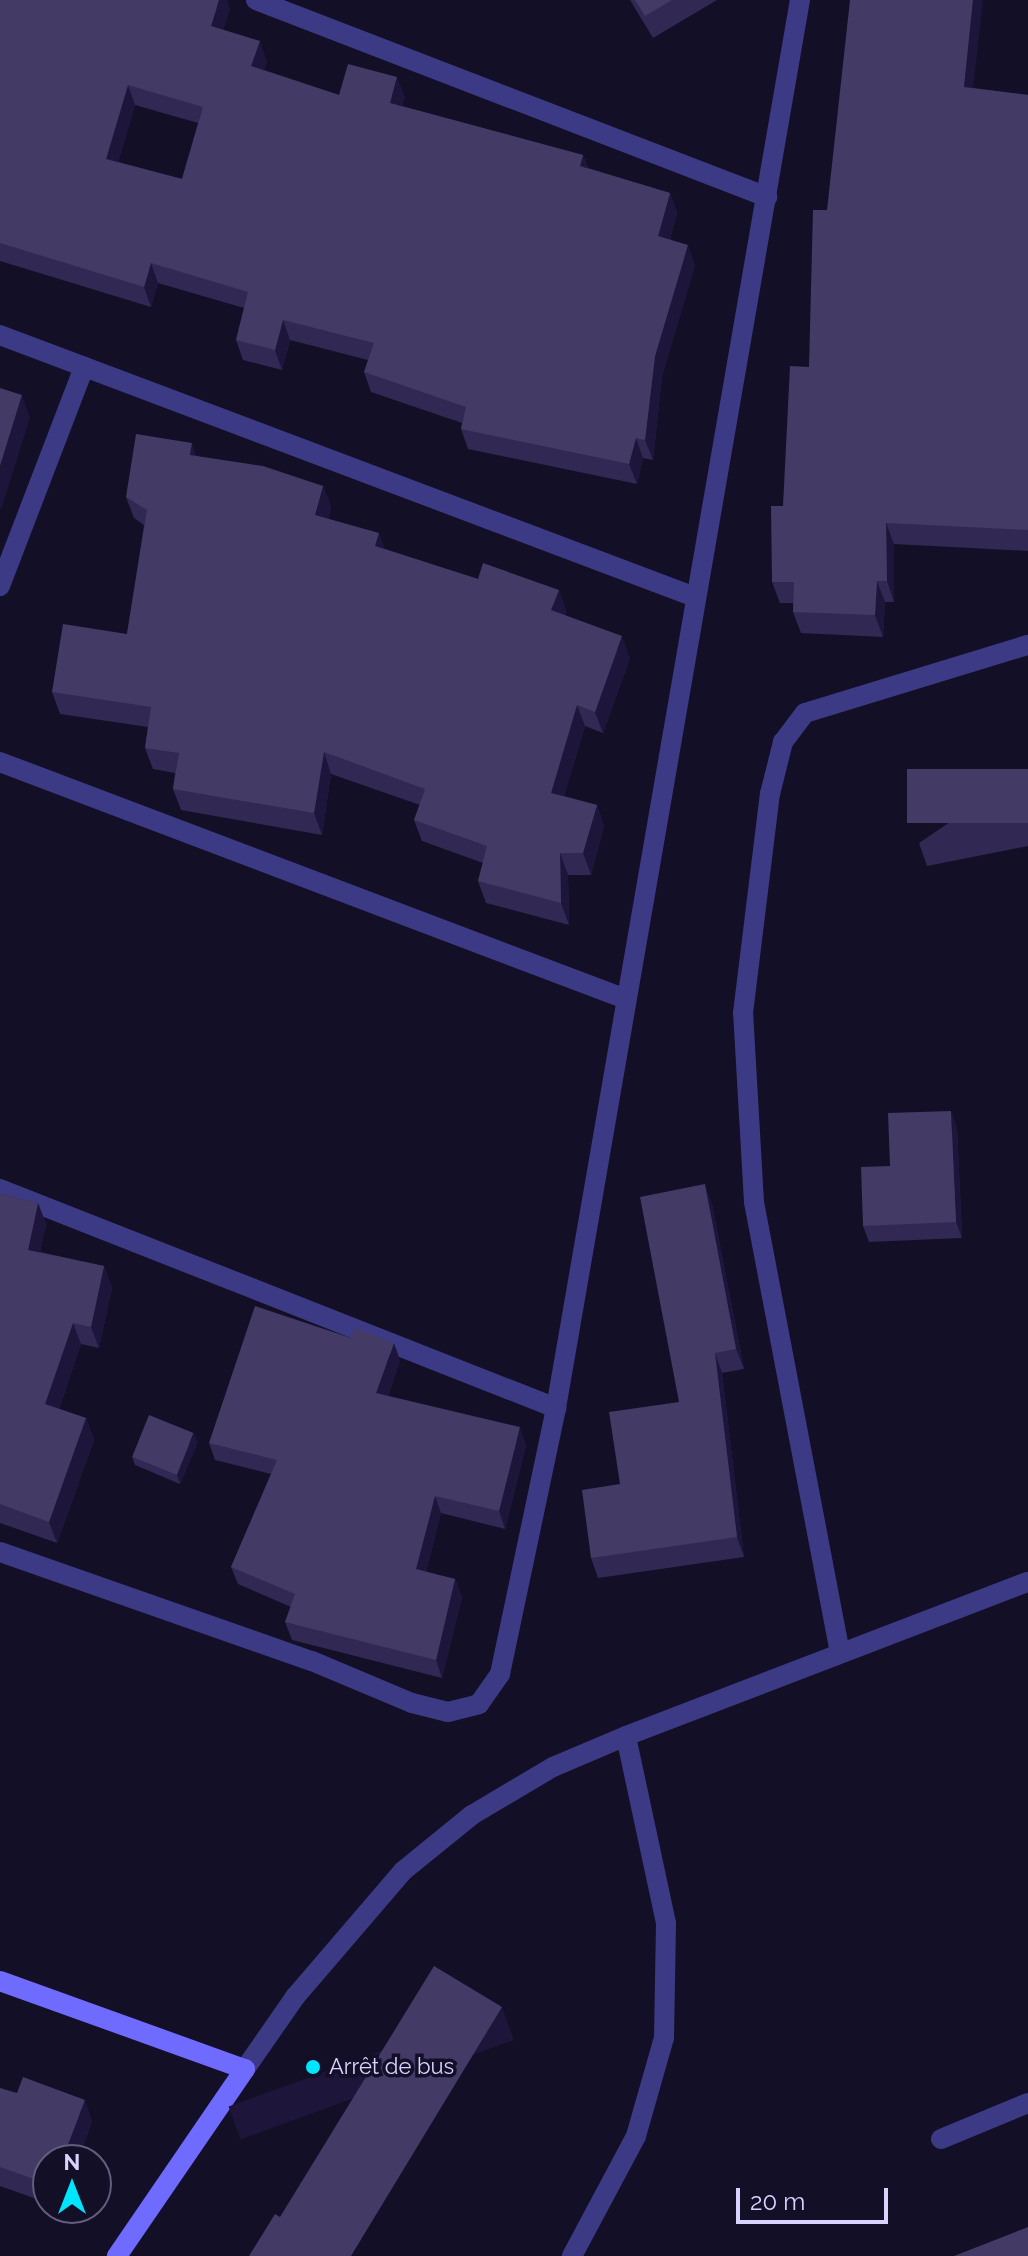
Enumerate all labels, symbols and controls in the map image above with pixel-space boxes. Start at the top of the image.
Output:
place label: Arrêt de bus [329,2054,454,2080]
marker: Arrêt de bus [304,2058,322,2076]
north arrow [32,2144,112,2224]
text: N [64,2149,80,2175]
scale bar [740,2172,892,2222]
text: 20 m [750,2187,805,2216]

